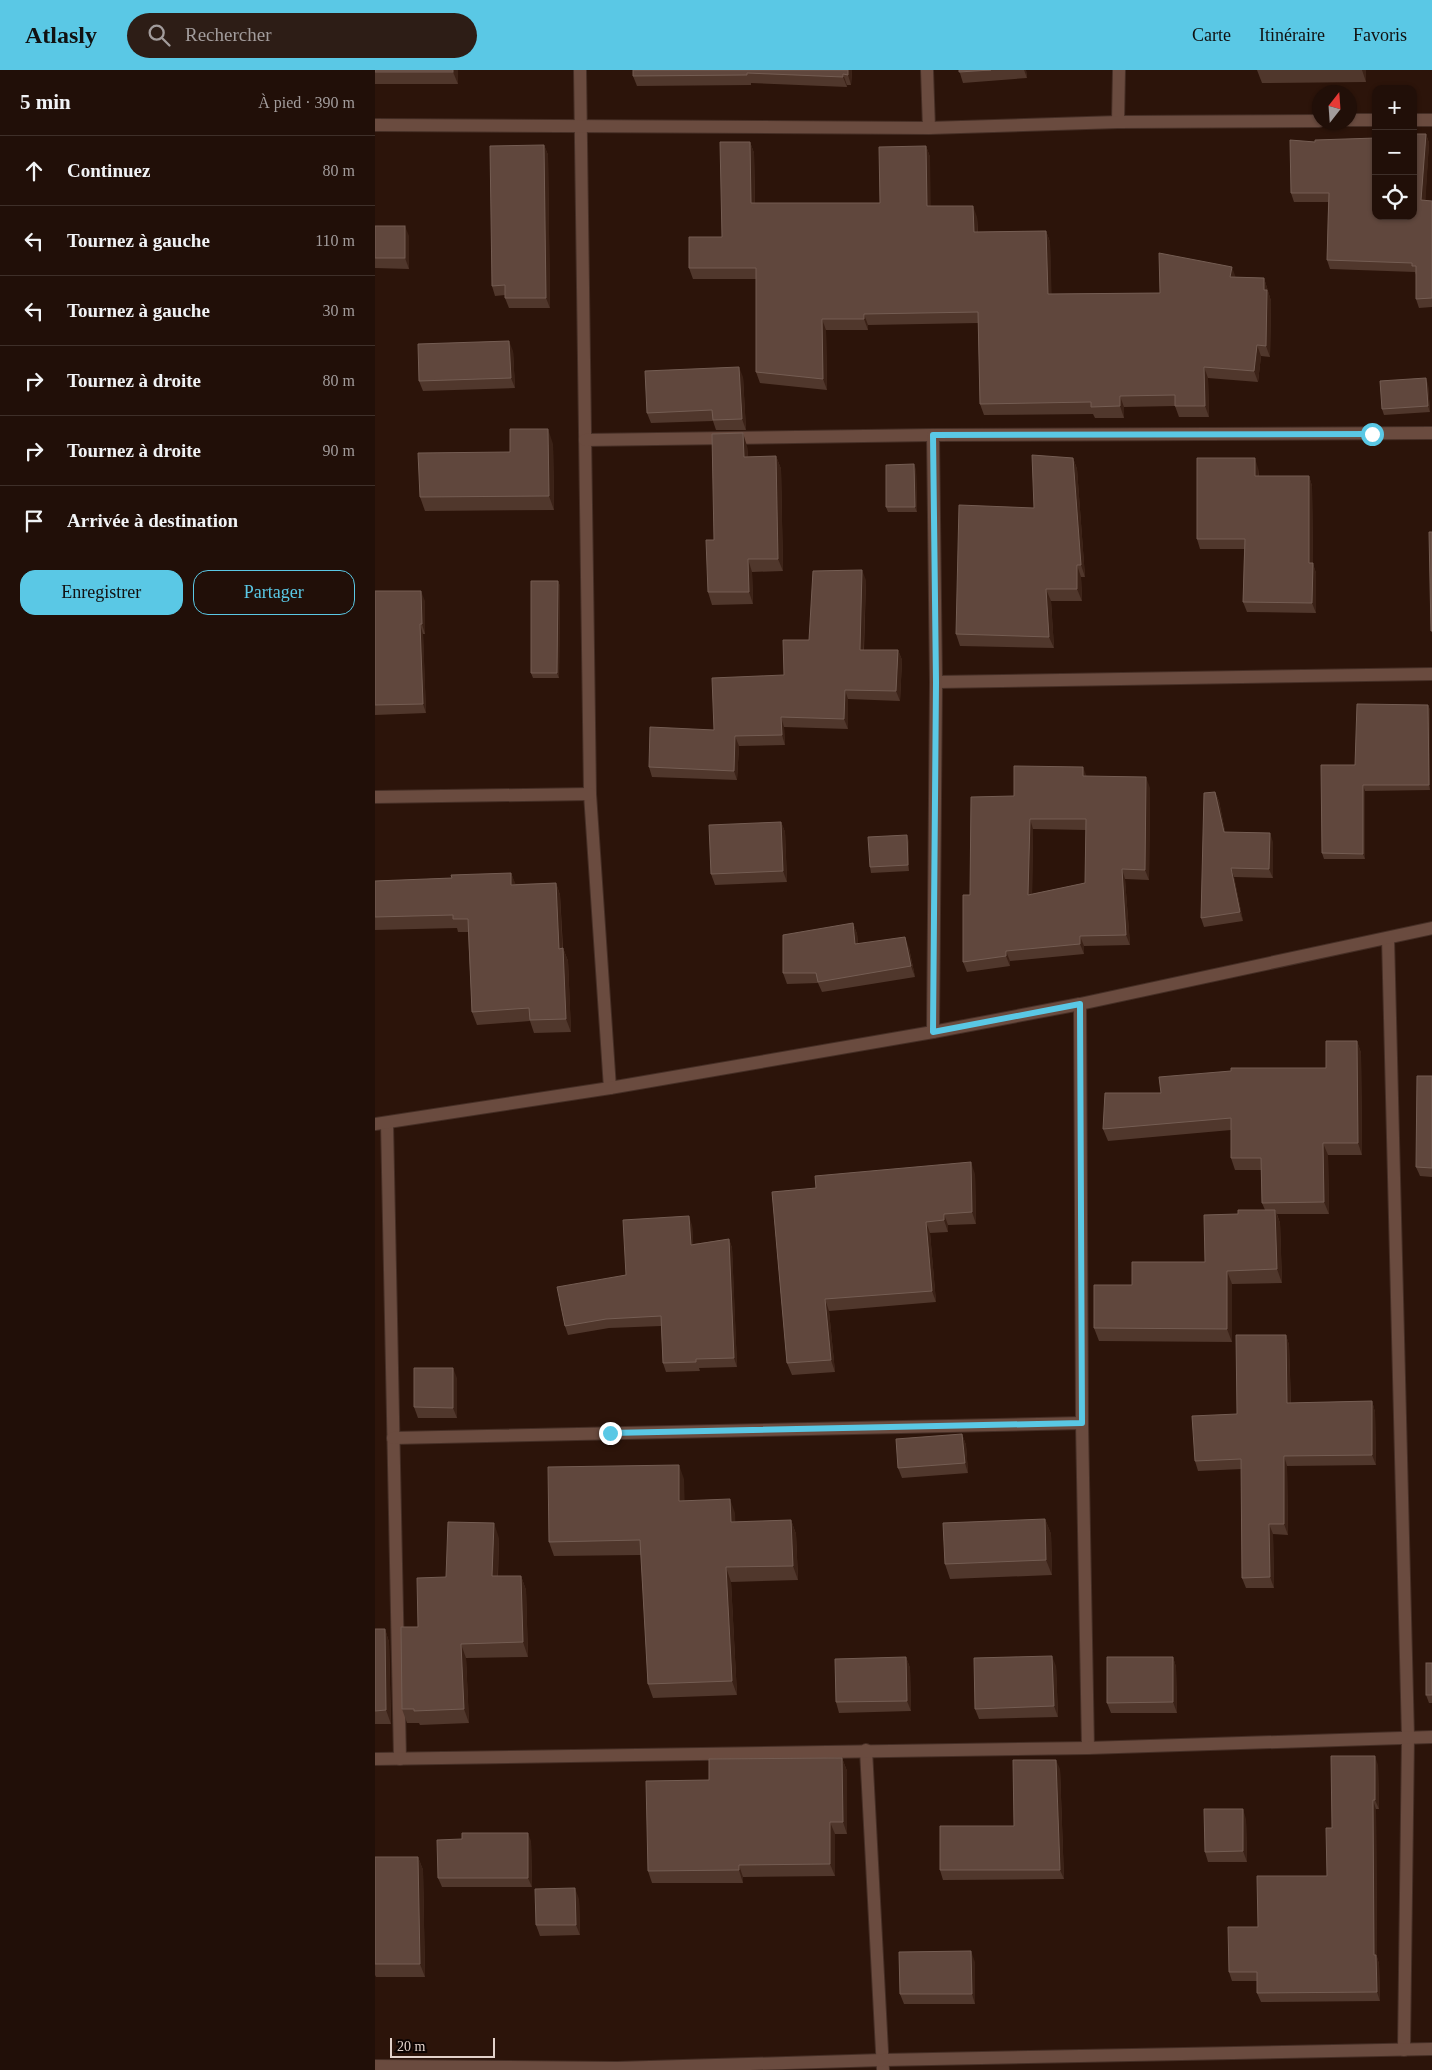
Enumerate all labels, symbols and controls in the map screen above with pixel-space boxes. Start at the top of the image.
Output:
search box [127,13,477,58]
icon: search [145,21,173,49]
text: Atlasly [25,22,97,48]
text: Rechercher [185,24,272,45]
text: Carte [1192,25,1231,45]
text: Itinéraire [1259,25,1325,45]
text: Favoris [1353,25,1407,45]
north arrow [1312,85,1357,130]
map controls [1372,85,1417,220]
button: + [1372,85,1417,130]
text: 5 min [20,90,71,114]
text: À pied · 390 m [258,94,355,111]
button: − [1372,130,1417,175]
icon: ahead [20,157,48,185]
text: Continuez [67,160,150,181]
text: 80 m [323,162,355,179]
button: locate [1372,175,1417,220]
icon: left [20,227,48,255]
text: Tournez à gauche [67,230,210,251]
text: 110 m [315,232,355,249]
icon: left [20,297,48,325]
text: Tournez à gauche [67,300,210,321]
text: 30 m [323,302,355,319]
icon: right [20,367,48,395]
text: Tournez à droite [67,370,201,391]
text: 80 m [323,372,355,389]
route start [1361,423,1384,446]
icon: right [20,437,48,465]
text: Tournez à droite [67,440,201,461]
text: 90 m [323,442,355,459]
icon: arrive [20,507,48,535]
text: Arrivée à destination [67,510,238,531]
button: Enregistrer [20,570,183,615]
button: Partager [193,570,355,615]
route end [599,1422,622,1445]
scale bar [390,2035,495,2058]
text: 20 m [397,2039,425,2054]

